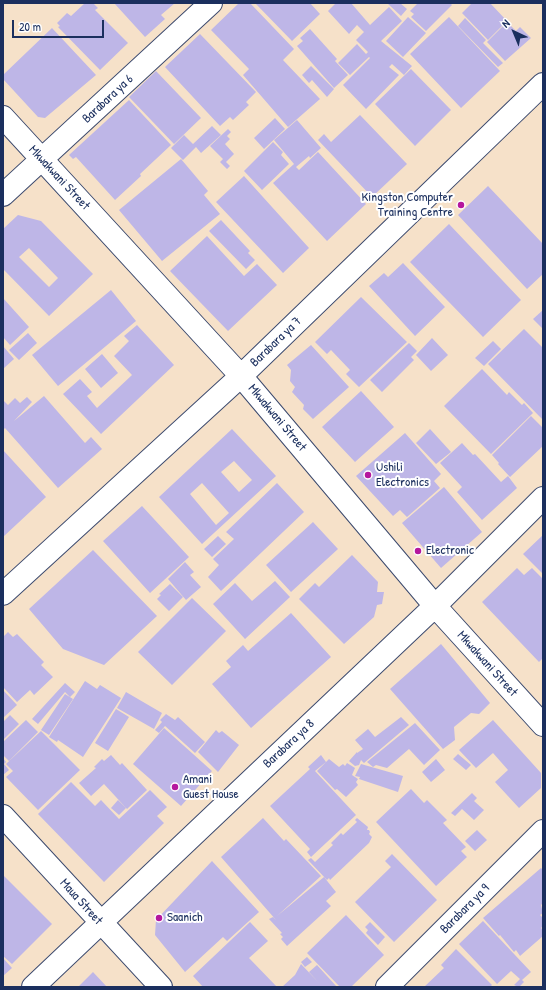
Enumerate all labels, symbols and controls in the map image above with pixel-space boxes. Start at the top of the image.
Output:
scale bar [14,12,106,38]
north arrow [494,12,534,52]
text: N [499,16,513,30]
text: 20 m [19,18,41,35]
street label: Barabara ya 6 [79,71,137,127]
street label: Mkwakwani Street [25,142,93,214]
place label: Kingston Computer Training Centre [361,190,453,221]
marker: Kingston Computer Training Centre [456,200,466,210]
street label: Barabara ya 7 [247,314,305,370]
street label: Mkwakwani Street [244,381,310,455]
place label: Ushili Electronics [376,460,429,491]
marker: Ushili Electronics [363,470,373,480]
place label: Electronic [426,543,474,559]
marker: Electronic [413,546,423,556]
street label: Mkwakwani Street [454,628,520,700]
street label: Barabara ya 8 [260,716,318,772]
place label: Amani Guest House [183,772,239,803]
marker: Amani Guest House [170,782,180,792]
street label: Maua Street [56,876,106,928]
street label: Barabara ya 9 [437,881,493,937]
place label: Saanich [167,910,202,926]
marker: Saanich [154,913,164,923]

